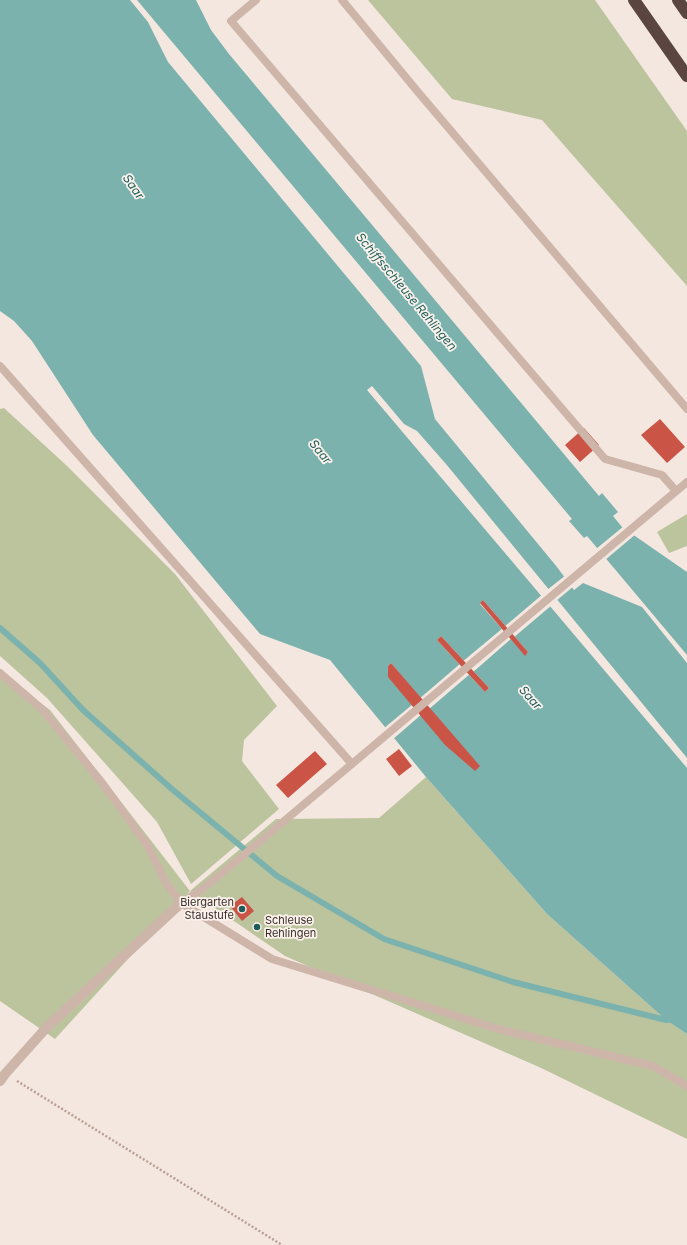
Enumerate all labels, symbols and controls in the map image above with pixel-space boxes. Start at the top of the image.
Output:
water label: Saar [119,172,147,202]
water label: Schiffsschleuse Rehlingen [353,230,459,354]
water label: Saar [306,437,334,467]
water label: Saar [516,683,544,713]
place label: Biergarten Staustufe [180,896,234,922]
marker: Biergarten Staustufe [237,904,247,914]
place label: Schleuse Rehlingen [265,914,316,940]
marker: Schleuse Rehlingen [252,922,262,932]

